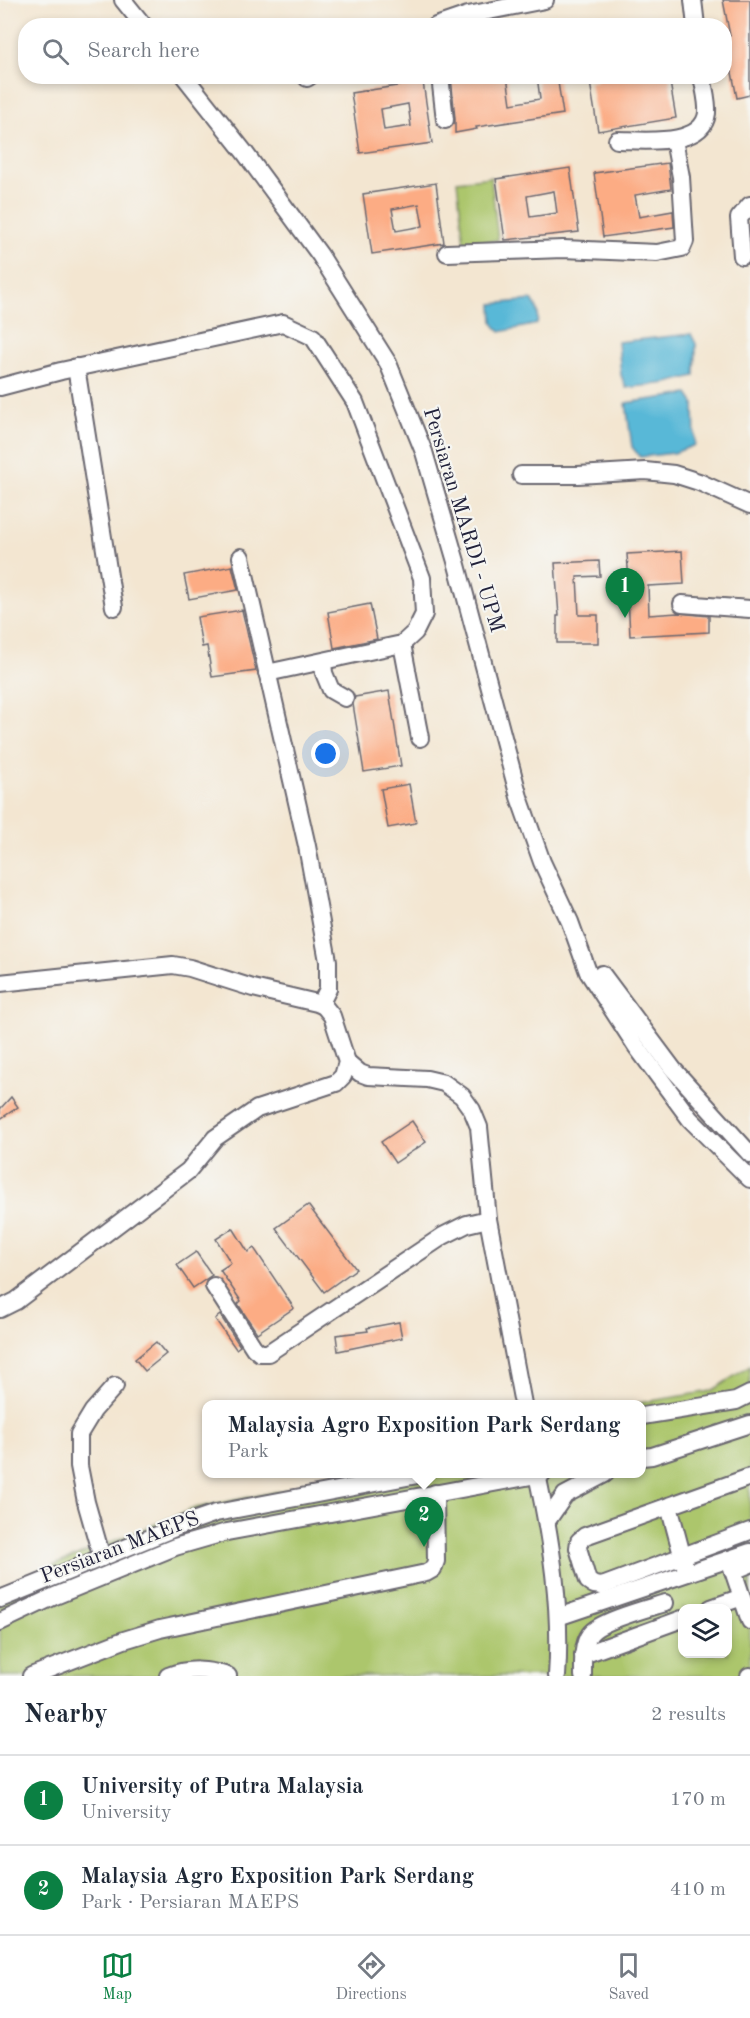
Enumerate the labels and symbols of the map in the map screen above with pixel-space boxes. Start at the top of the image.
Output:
street label: Persiaran MARDI - UPM [419,405,507,635]
pin: 1 [606,568,644,618]
your location [311,739,340,768]
pin: 2 [404,1498,444,1547]
street label: Persiaran MAEPS [38,1508,202,1588]

